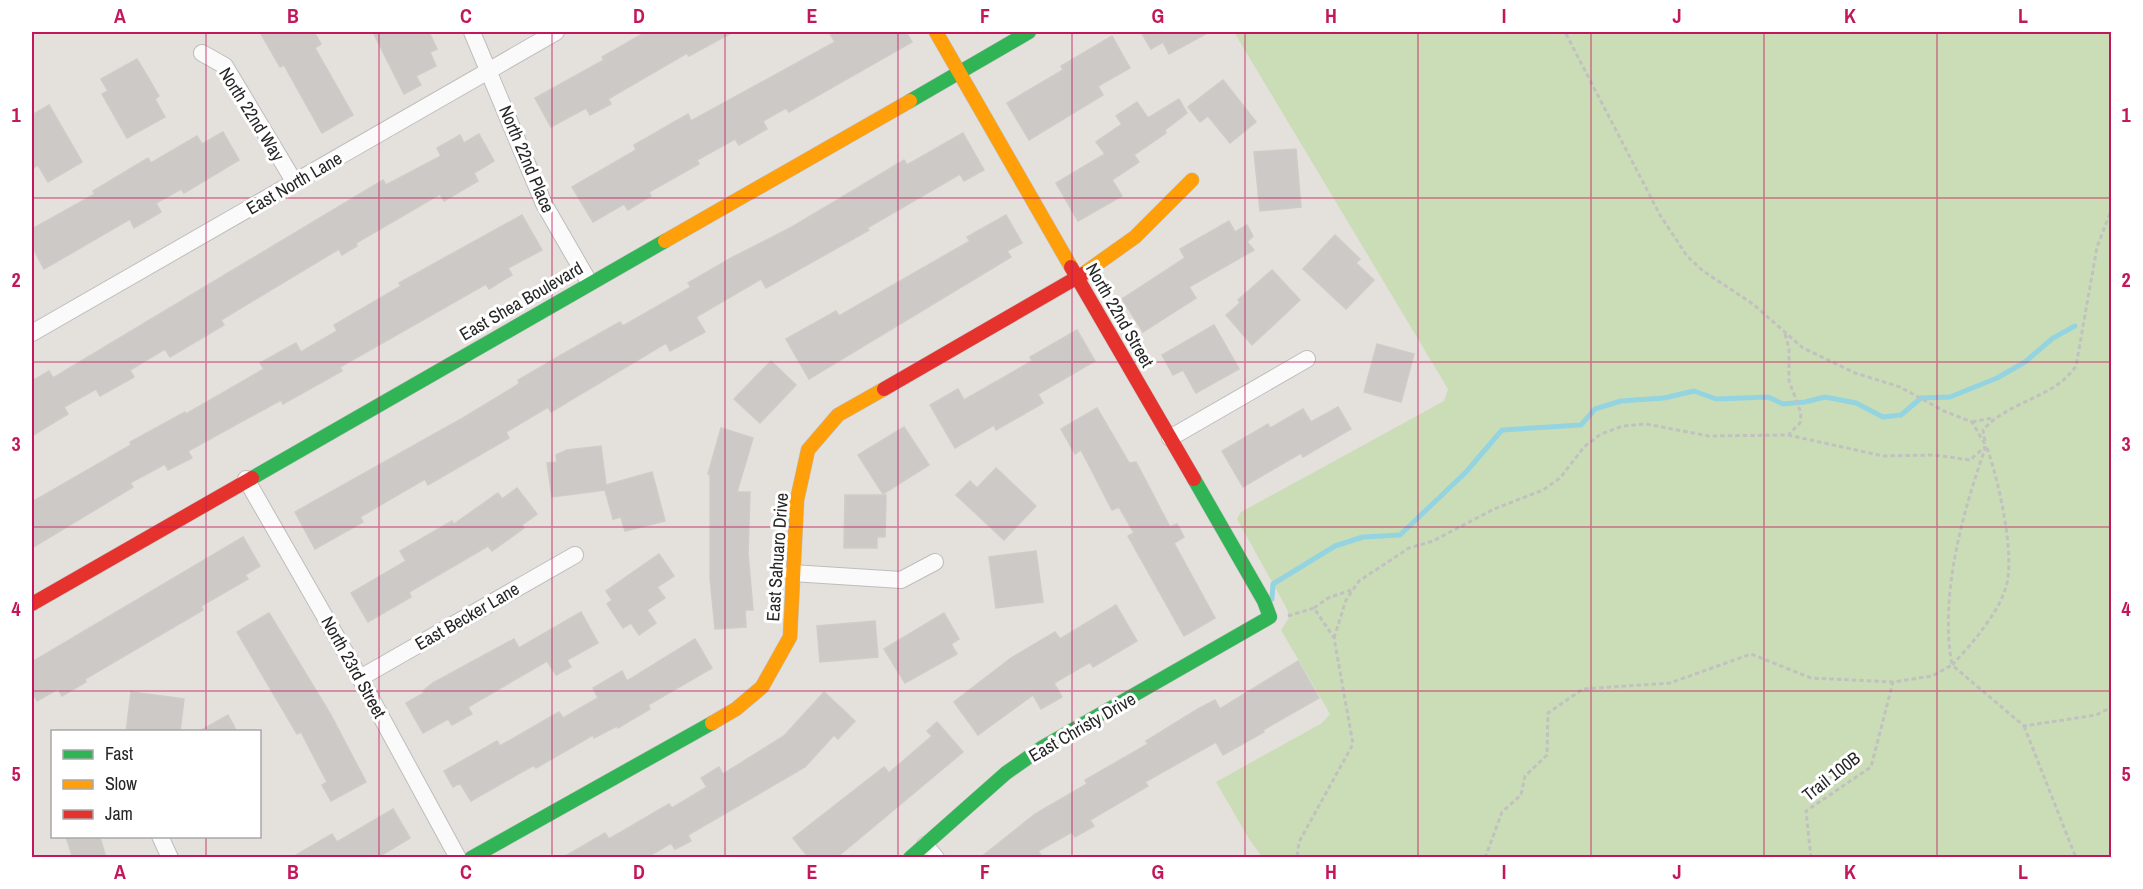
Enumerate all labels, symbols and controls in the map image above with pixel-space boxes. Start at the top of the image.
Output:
text: A [114,2,126,29]
text: B [287,2,299,29]
text: C [460,2,472,29]
text: D [633,2,645,29]
text: E [807,2,818,29]
text: F [980,2,990,29]
text: G [1152,2,1164,29]
text: H [1325,2,1337,29]
text: I [1502,2,1506,29]
text: J [1672,2,1682,29]
text: K [1844,2,1856,29]
text: L [2018,2,2028,29]
street label: North 22nd Way [213,62,291,166]
text: 1 [11,101,21,128]
text: 1 [2121,101,2131,128]
street label: North 22nd Place [493,102,561,216]
street label: East North Lane [242,146,346,220]
street label: East Shea Boulevard [455,256,587,346]
street label: North 22nd Street [1080,258,1160,372]
text: 2 [11,266,21,293]
text: 2 [2121,266,2131,293]
text: 3 [11,430,21,457]
text: 3 [2121,430,2131,457]
street label: East Sahuaro Drive [760,492,794,622]
street label: East Becker Lane [410,576,524,656]
text: 4 [11,595,21,622]
text: 4 [2121,595,2131,622]
street label: North 23rd Street [316,611,392,723]
street label: East Christy Drive [1024,686,1140,768]
legend [51,730,261,838]
text: Fast [105,741,133,766]
street label: Trail 100B [1797,745,1865,807]
text: 5 [11,760,21,787]
text: 5 [2121,760,2131,787]
text: Slow [105,771,137,796]
text: Jam [105,801,133,826]
text: A [114,858,126,885]
text: B [287,858,299,885]
text: C [460,858,472,885]
text: D [633,858,645,885]
text: E [807,858,818,885]
text: F [980,858,990,885]
text: G [1152,858,1164,885]
text: H [1325,858,1337,885]
text: I [1502,858,1506,885]
text: J [1672,858,1682,885]
text: K [1844,858,1856,885]
text: L [2018,858,2028,885]

